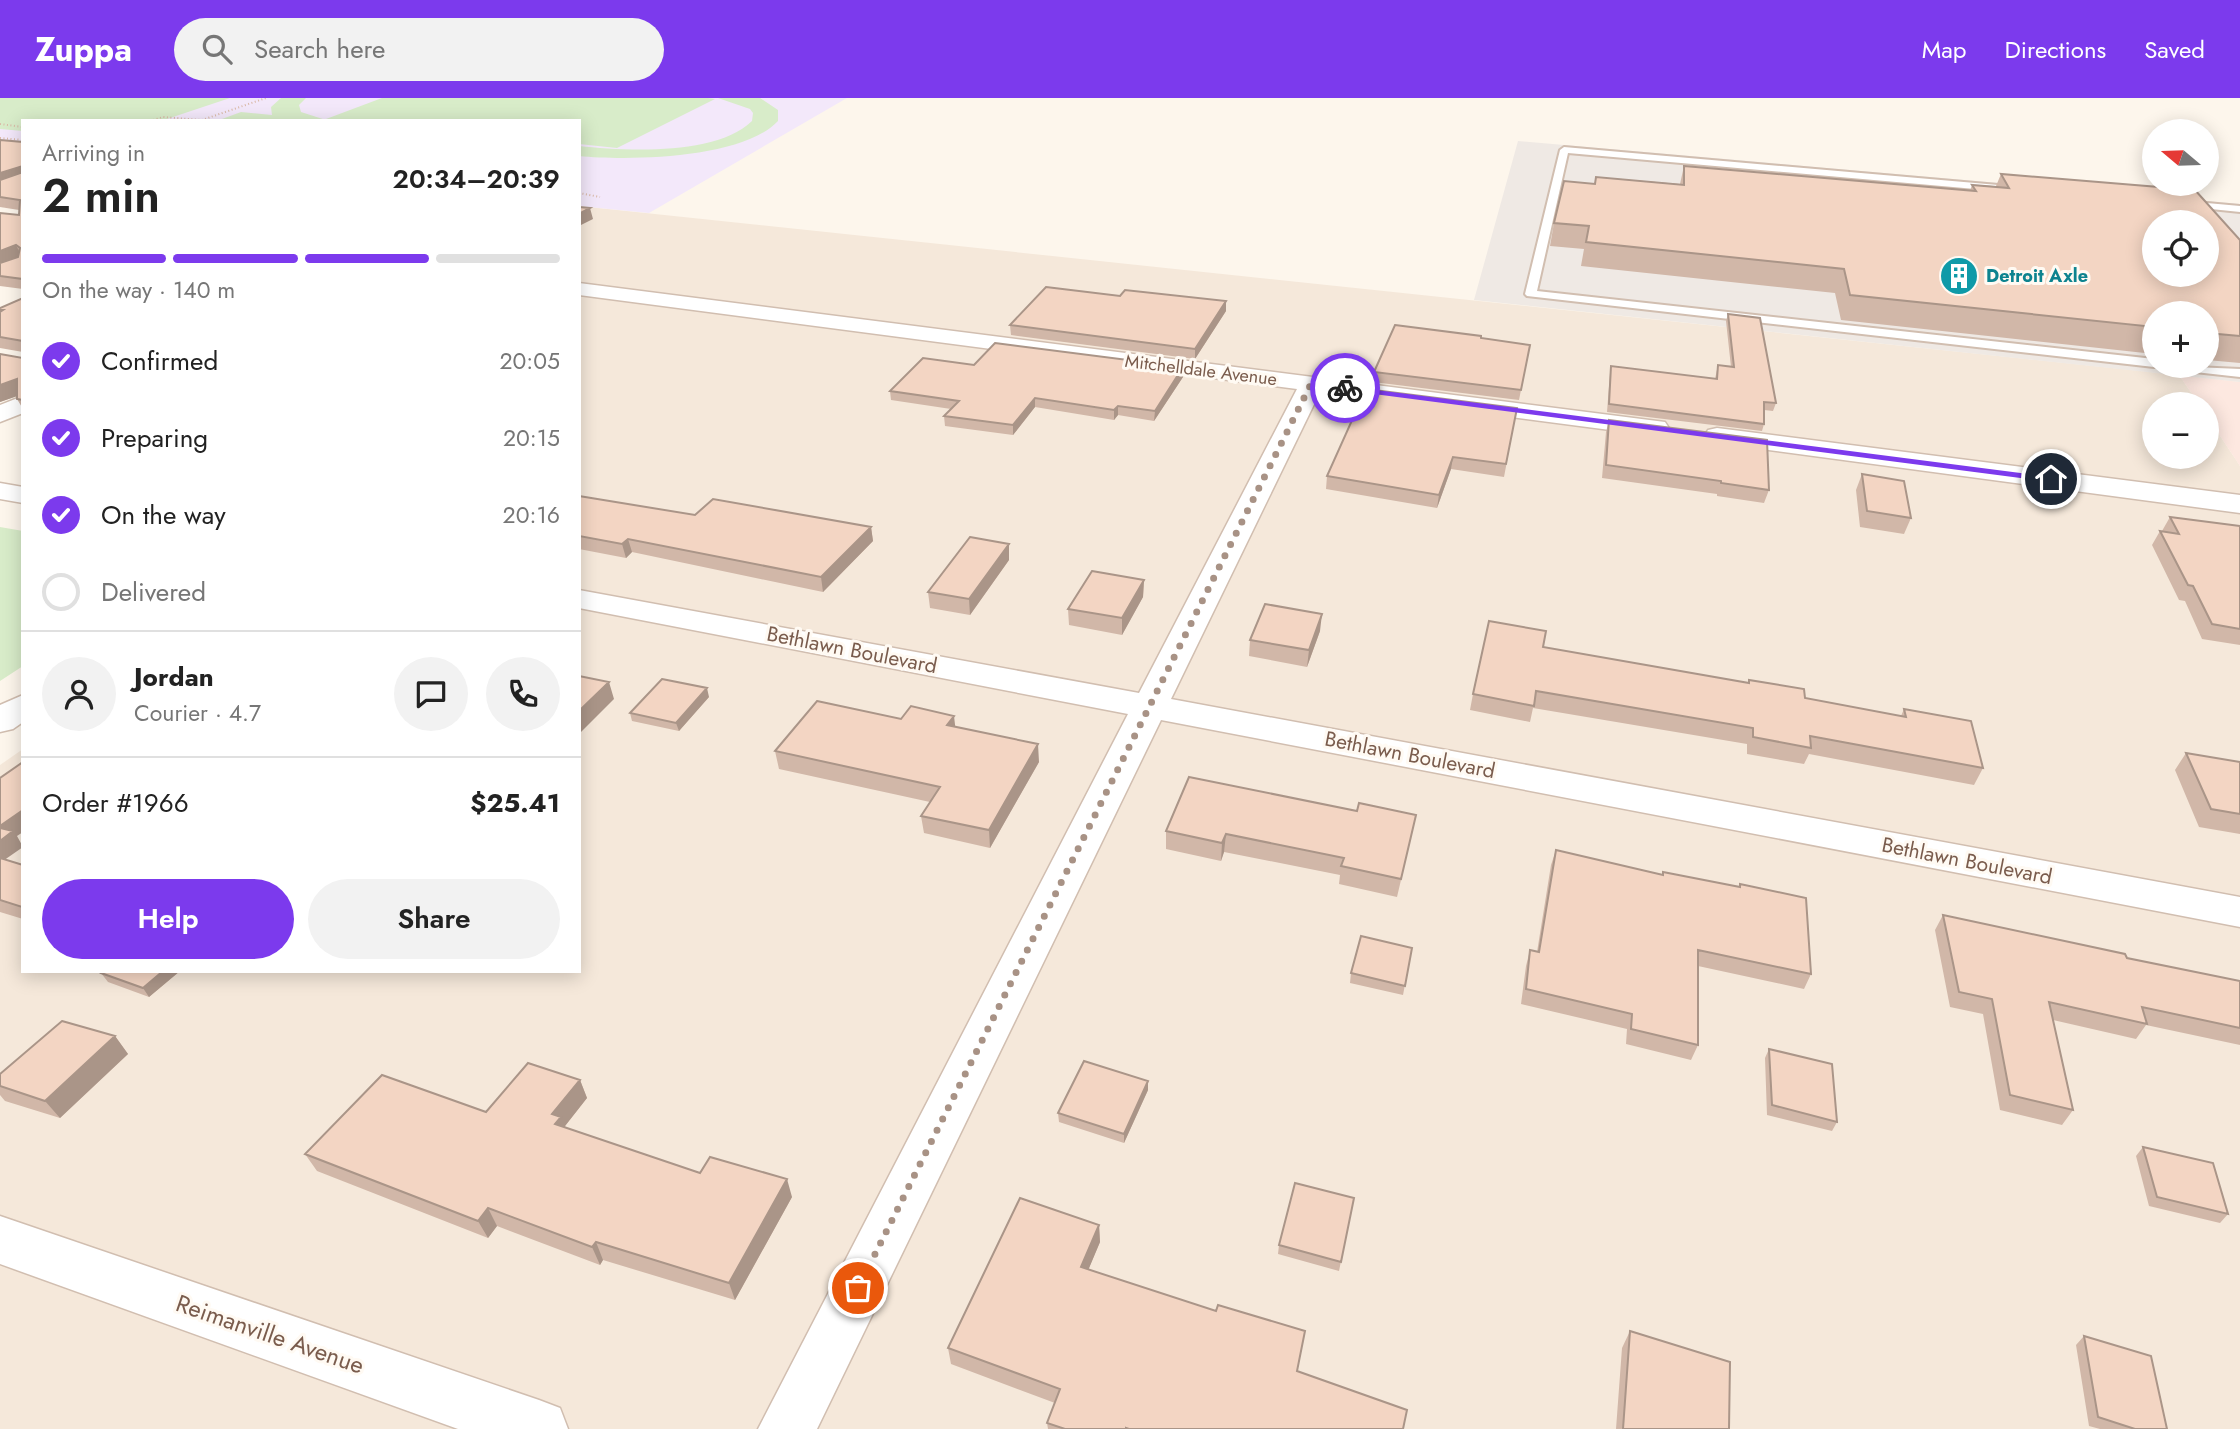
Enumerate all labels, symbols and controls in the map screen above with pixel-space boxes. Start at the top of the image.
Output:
search box [174,18,664,81]
text: Zuppa [35,26,132,73]
icon: search [198,30,236,68]
text: Search here [254,30,385,68]
text: Map [1922,32,1967,67]
text: Directions [2005,32,2106,67]
text: Saved [2144,32,2205,67]
north arrow [2142,119,2219,196]
map controls [2142,119,2219,469]
text: Arriving in [42,136,145,170]
text: 20:34–20:39 [393,160,560,198]
text: 2 min [42,163,160,229]
button: locate [2142,210,2219,287]
building icon: Detroit Axle [1938,255,1980,297]
place label: Detroit Axle [1986,263,2088,289]
text: On the way · 140 m [42,273,235,307]
button: + [2142,301,2219,378]
icon: check [42,342,80,380]
text: Confirmed [101,342,218,380]
text: 20:05 [499,344,560,378]
street label: Mitchelldale Avenue [1123,348,1279,392]
courier [1310,353,1380,423]
icon: bike [1326,369,1364,407]
button: − [2142,392,2219,469]
icon: check [42,419,80,457]
text: Preparing [101,419,208,457]
text: 20:15 [503,421,560,455]
pin [2021,449,2081,509]
icon: home [2032,460,2070,498]
icon: check [42,496,80,534]
text: On the way [101,496,226,534]
text: 20:16 [503,498,560,532]
text: Delivered [101,573,206,611]
street label: Bethlawn Boulevard [764,619,940,681]
button: person [42,657,116,731]
button: chat [394,657,468,731]
button: phone [486,657,560,731]
text: Jordan [134,658,214,696]
text: Courier · 4.7 [134,696,261,730]
street label: Bethlawn Boulevard [1322,724,1498,786]
text: Order #1966 [42,784,189,822]
text: $25.41 [470,784,560,822]
street label: Bethlawn Boulevard [1879,830,2055,892]
button: Help [42,879,294,959]
button: Share [308,879,560,959]
pin [828,1258,888,1318]
icon: bag [839,1269,877,1307]
street label: Reimanville Avenue [171,1285,369,1383]

